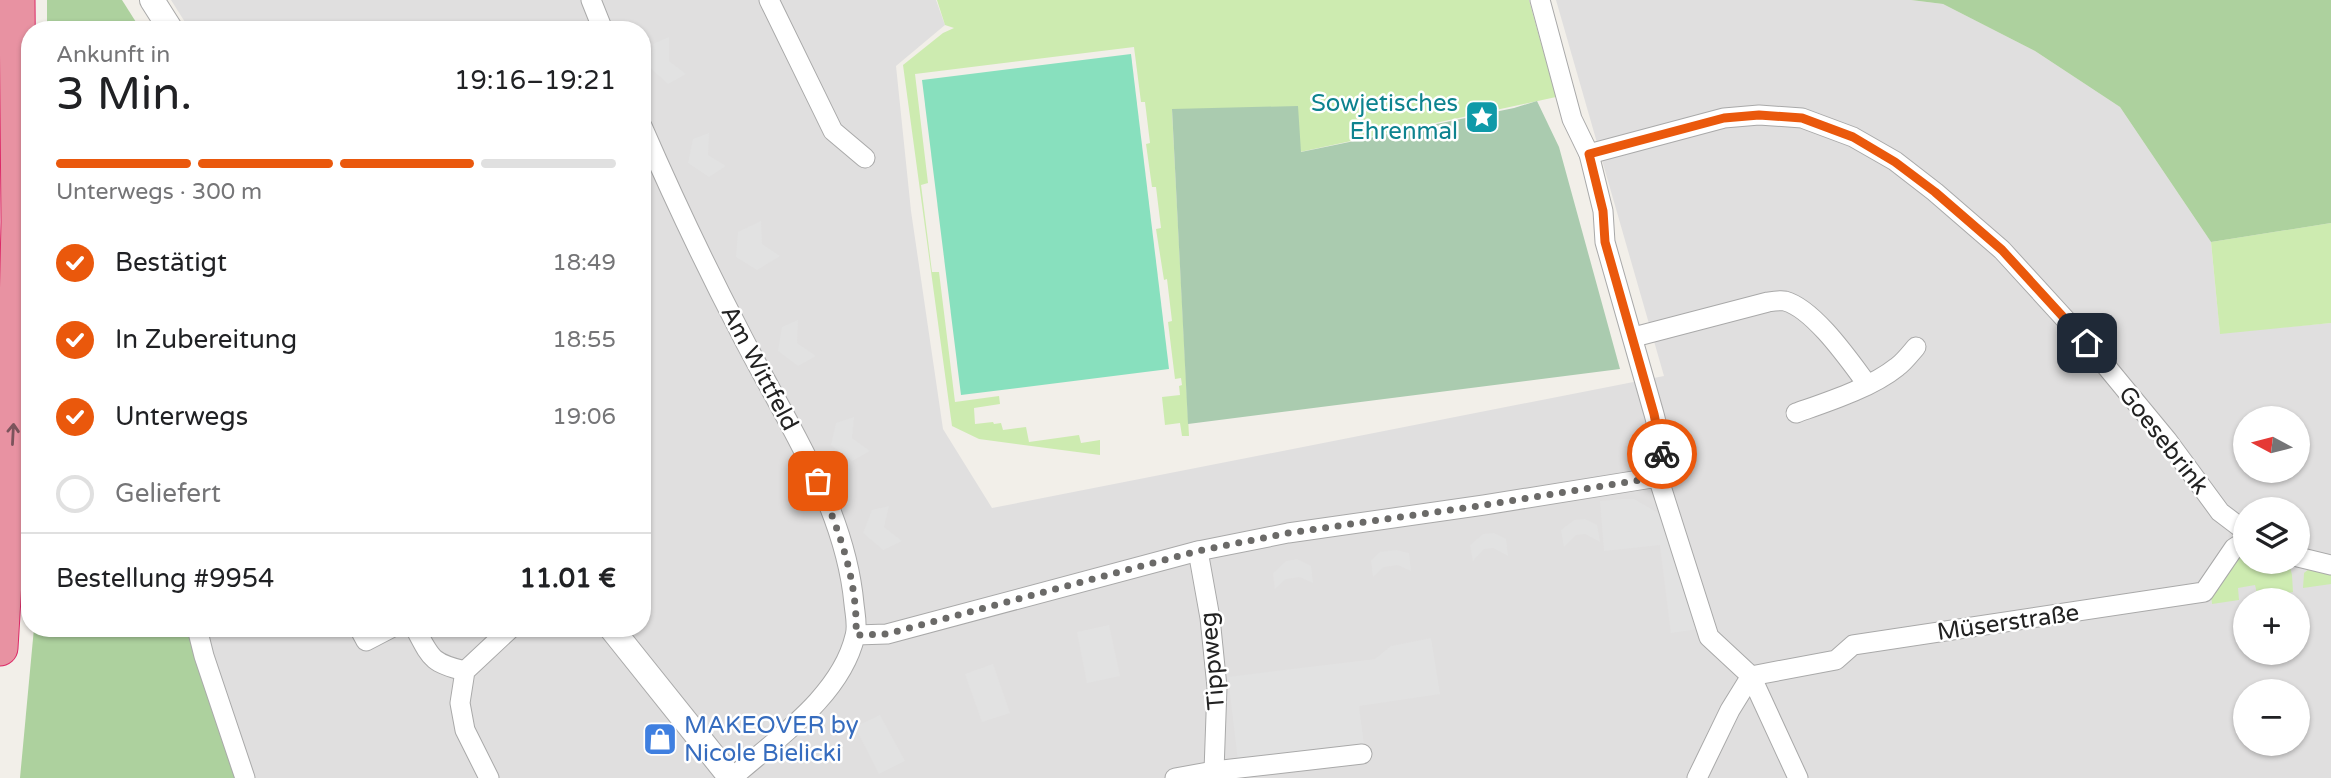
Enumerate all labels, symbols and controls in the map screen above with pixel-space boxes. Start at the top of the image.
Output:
text: Ankunft in [56,41,170,69]
text: 19:16–19:21 [454,65,616,96]
text: 3 Min. [56,67,192,122]
place label: Sowjetisches Ehrenmal [1311,89,1458,146]
place icon: Sowjetisches Ehrenmal [1463,98,1501,136]
text: Unterwegs · 300 m [56,178,262,206]
icon: check [56,244,94,282]
text: Bestätigt [115,247,227,278]
text: 18:49 [552,249,616,277]
street label: Am Wittfeld [714,301,805,436]
pin [2057,313,2117,373]
icon: check [56,321,94,359]
text: In Zubereitung [115,324,297,355]
icon: home [2068,324,2106,362]
text: 18:55 [552,326,616,354]
street label: Goesebrink [2112,380,2215,500]
icon: check [56,398,94,436]
text: Unterwegs [115,401,248,432]
text: 19:06 [552,403,616,431]
north arrow [2233,406,2310,483]
map controls [2233,406,2310,756]
courier [1627,419,1697,489]
one-way arrow [7,422,20,445]
icon: bike [1643,435,1681,473]
pin [788,451,848,511]
icon: bag [799,462,837,500]
text: Geliefert [115,478,221,509]
button: layers [2233,497,2310,574]
text: Bestellung #9954 [56,563,274,594]
text: 11.01 € [519,563,616,594]
button: + [2233,588,2310,665]
street label: Müserstraße [1935,598,2081,647]
street label: Tippweg [1194,611,1231,711]
button: − [2233,679,2310,756]
place label: MAKEOVER by Nicole Bielicki [684,711,859,768]
shop icon: MAKEOVER by Nicole Bielicki [641,720,679,758]

